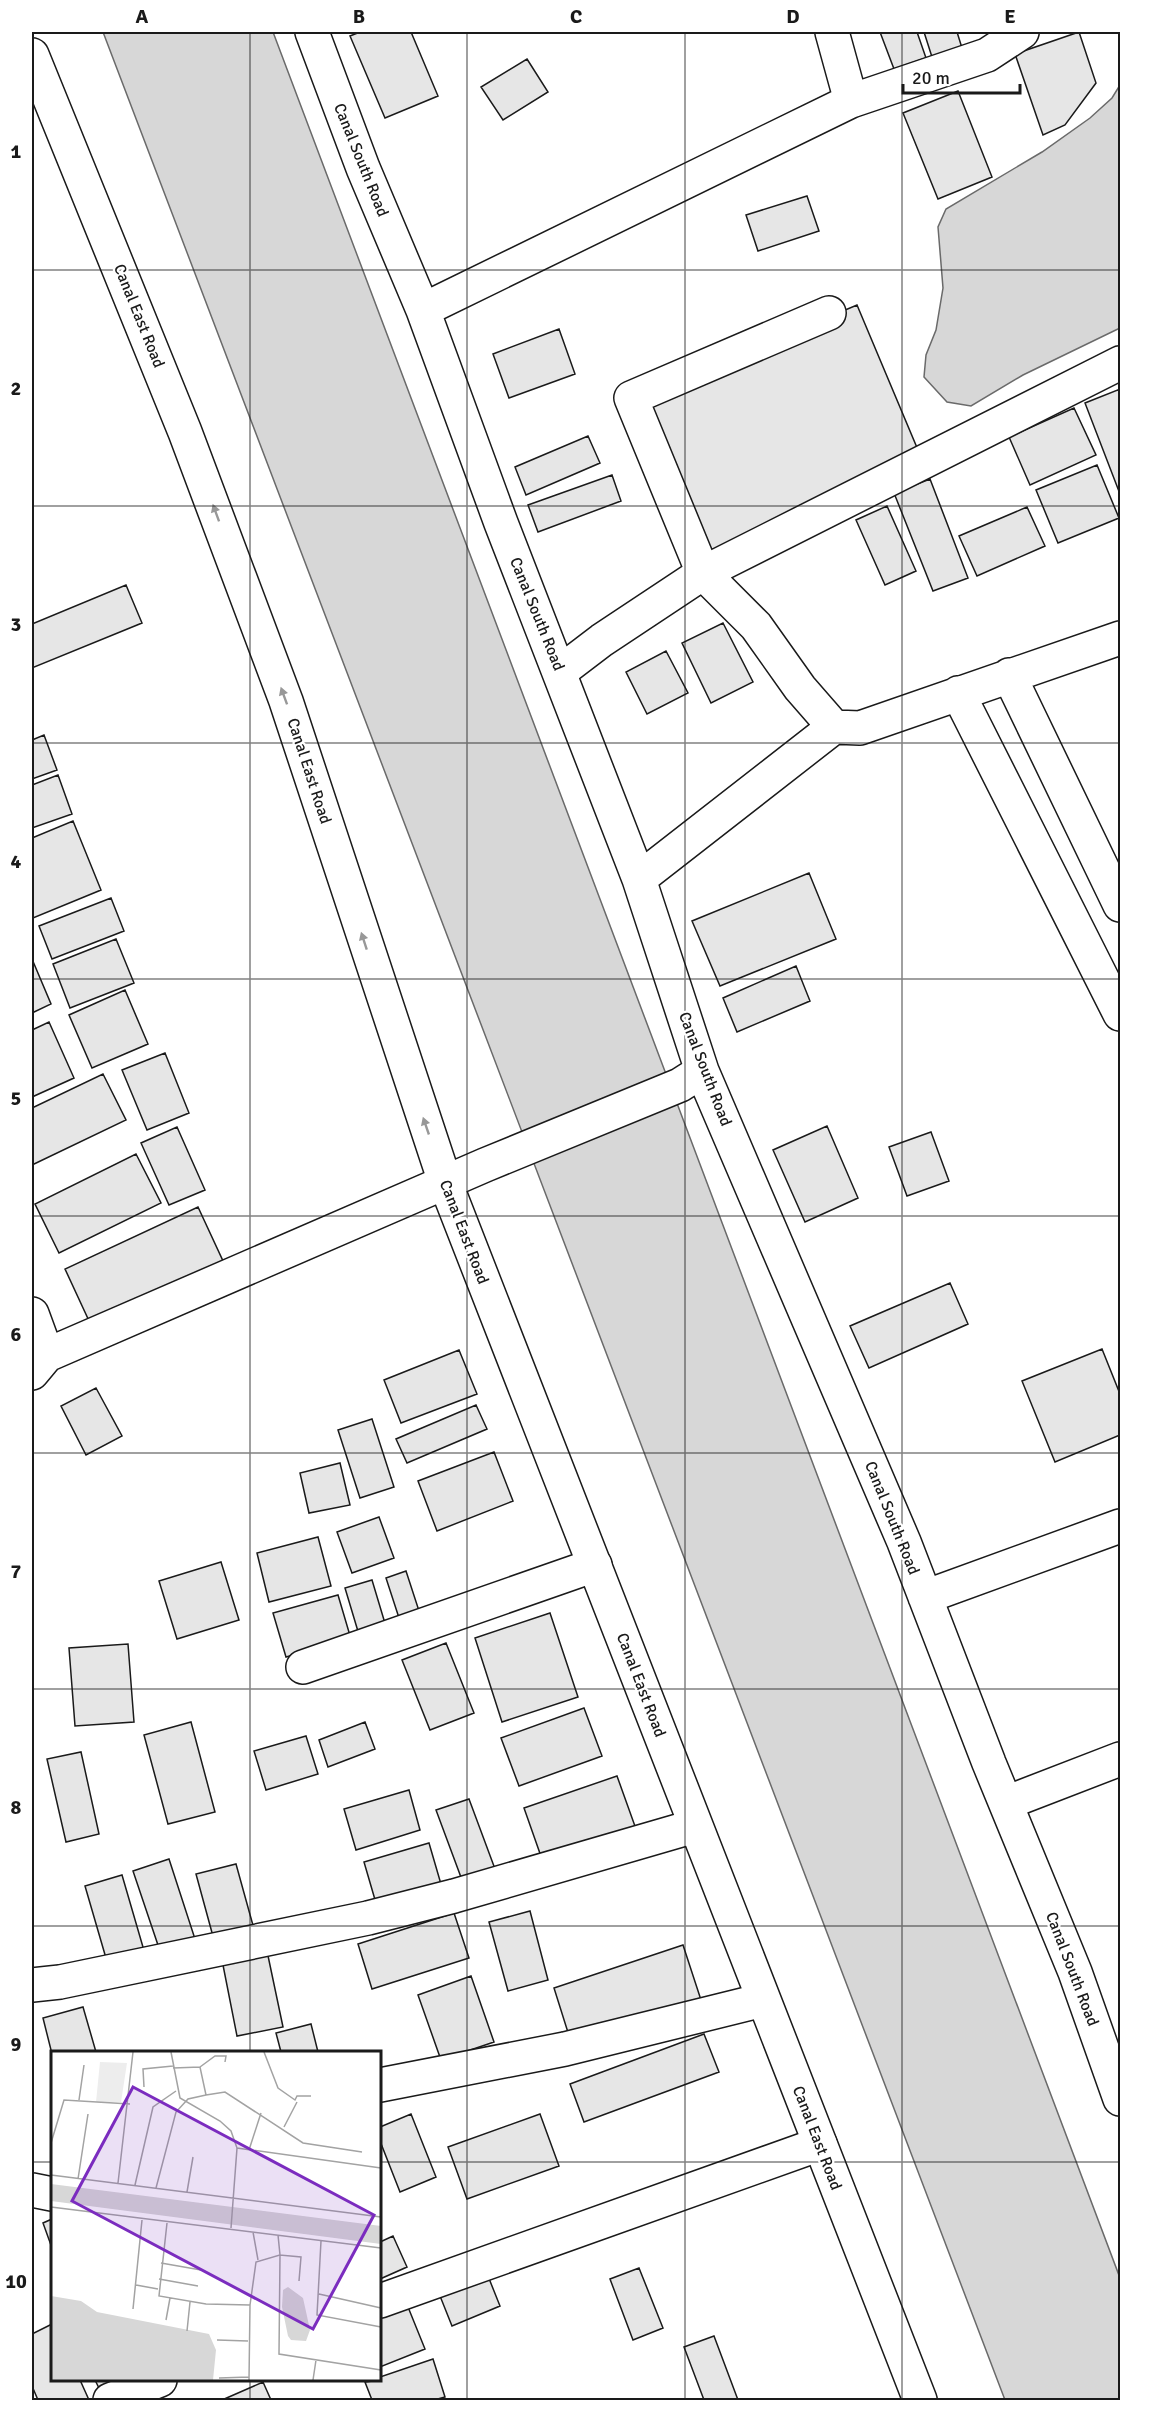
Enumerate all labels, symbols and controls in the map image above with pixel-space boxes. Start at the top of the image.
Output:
text: A [136,4,149,29]
text: B [353,4,365,29]
text: C [570,4,582,29]
text: D [786,4,800,29]
text: E [1004,4,1016,29]
scale bar [903,57,1020,95]
text: 20 m [912,67,950,89]
street label: Canal South Road [329,100,393,220]
text: 1 [11,139,22,164]
street label: Canal East Road [109,261,169,371]
text: 2 [11,376,21,401]
one-way arrow [211,504,221,522]
street label: Canal South Road [505,554,569,674]
text: 3 [11,612,21,637]
one-way arrow [279,687,288,705]
street label: Canal East Road [282,716,336,826]
text: 4 [11,849,22,874]
one-way arrow [359,932,369,950]
street label: Canal South Road [674,1009,736,1129]
text: 5 [11,1086,21,1111]
one-way arrow [421,1117,431,1135]
street label: Canal East Road [435,1177,493,1287]
text: 6 [11,1322,22,1347]
street label: Canal South Road [860,1458,924,1578]
text: 7 [11,1559,22,1584]
street label: Canal East Road [612,1630,670,1740]
text: 8 [11,1795,22,1820]
street label: Canal South Road [1041,1909,1103,2029]
text: 9 [11,2032,22,2057]
inset map [51,2051,381,2381]
street label: Canal East Road [788,2083,846,2193]
text: 10 [5,2269,27,2294]

